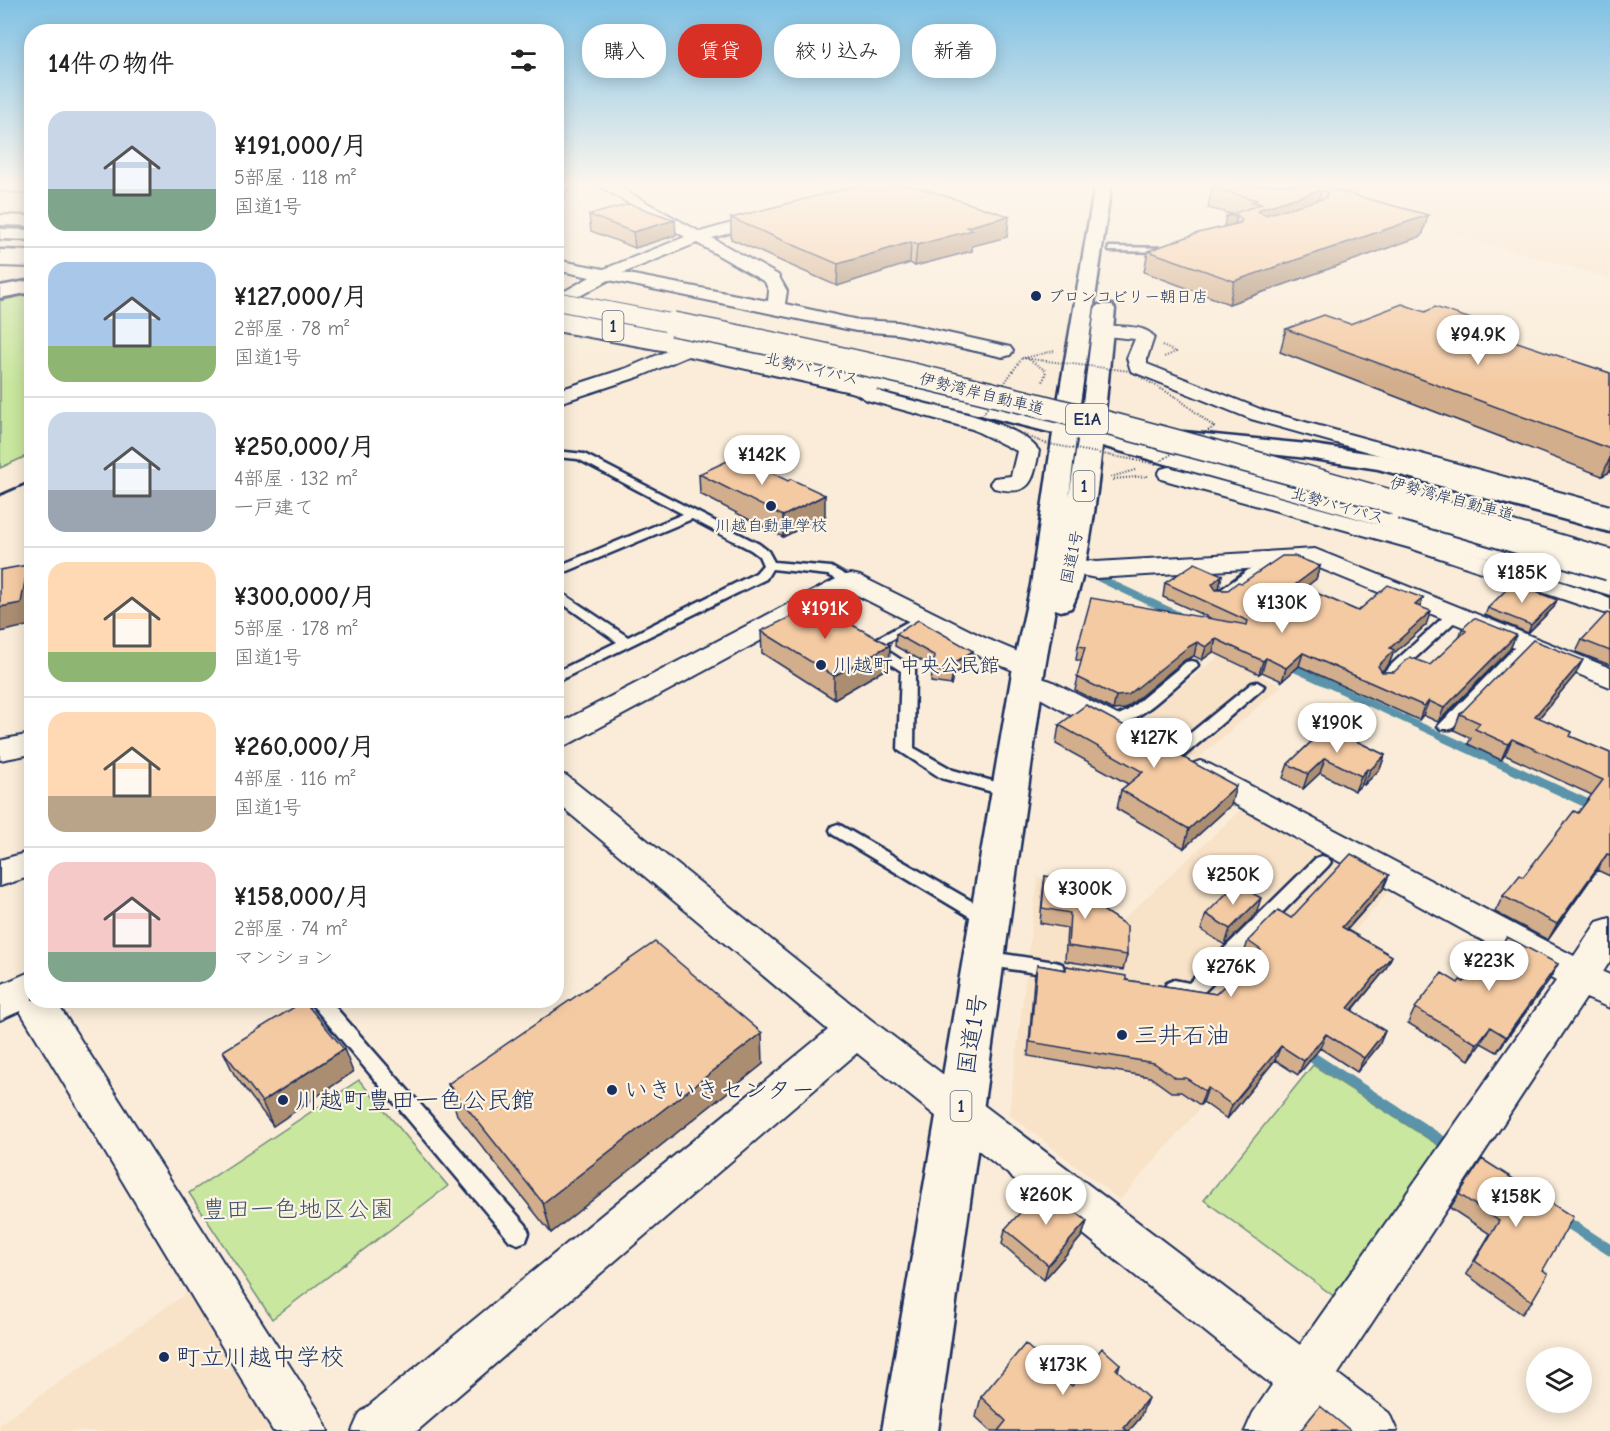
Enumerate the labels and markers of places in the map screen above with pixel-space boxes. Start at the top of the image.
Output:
place label: ブロンコビリー朝日店 [1048,288,1208,306]
marker: ブロンコビリー朝日店 [1029,289,1043,303]
pin: ¥94.9K [1429,315,1527,366]
pin: ¥142K [720,435,804,486]
marker: 川越自動車学校 [764,499,778,513]
place label: 川越自動車学校 [715,517,827,535]
pin: ¥185K [1480,553,1564,604]
pin: ¥130K [1240,583,1324,634]
pin: ¥191K [783,589,867,640]
place label: 川越町 中央公民館 [833,654,1000,677]
marker: 川越町 中央公民館 [814,658,828,672]
pin: ¥190K [1295,703,1379,754]
pin: ¥127K [1112,718,1196,769]
pin: ¥250K [1191,855,1275,906]
pin: ¥300K [1043,869,1127,920]
pin: ¥223K [1447,941,1531,992]
pin: ¥276K [1189,947,1273,998]
place label: 三井石油 [1134,1021,1230,1049]
marker: 三井石油 [1115,1028,1129,1042]
place label: いきいきセンター [624,1076,815,1104]
marker: いきいきセンター [605,1083,619,1097]
place label: 川越町豊田一色公民館 [295,1086,535,1114]
marker: 川越町豊田一色公民館 [276,1093,290,1107]
pin: ¥260K [1004,1175,1088,1226]
pin: ¥158K [1474,1177,1558,1228]
place label: 町立川越中学校 [176,1343,344,1371]
pin: ¥173K [1021,1345,1105,1396]
marker: 町立川越中学校 [157,1350,171,1364]

